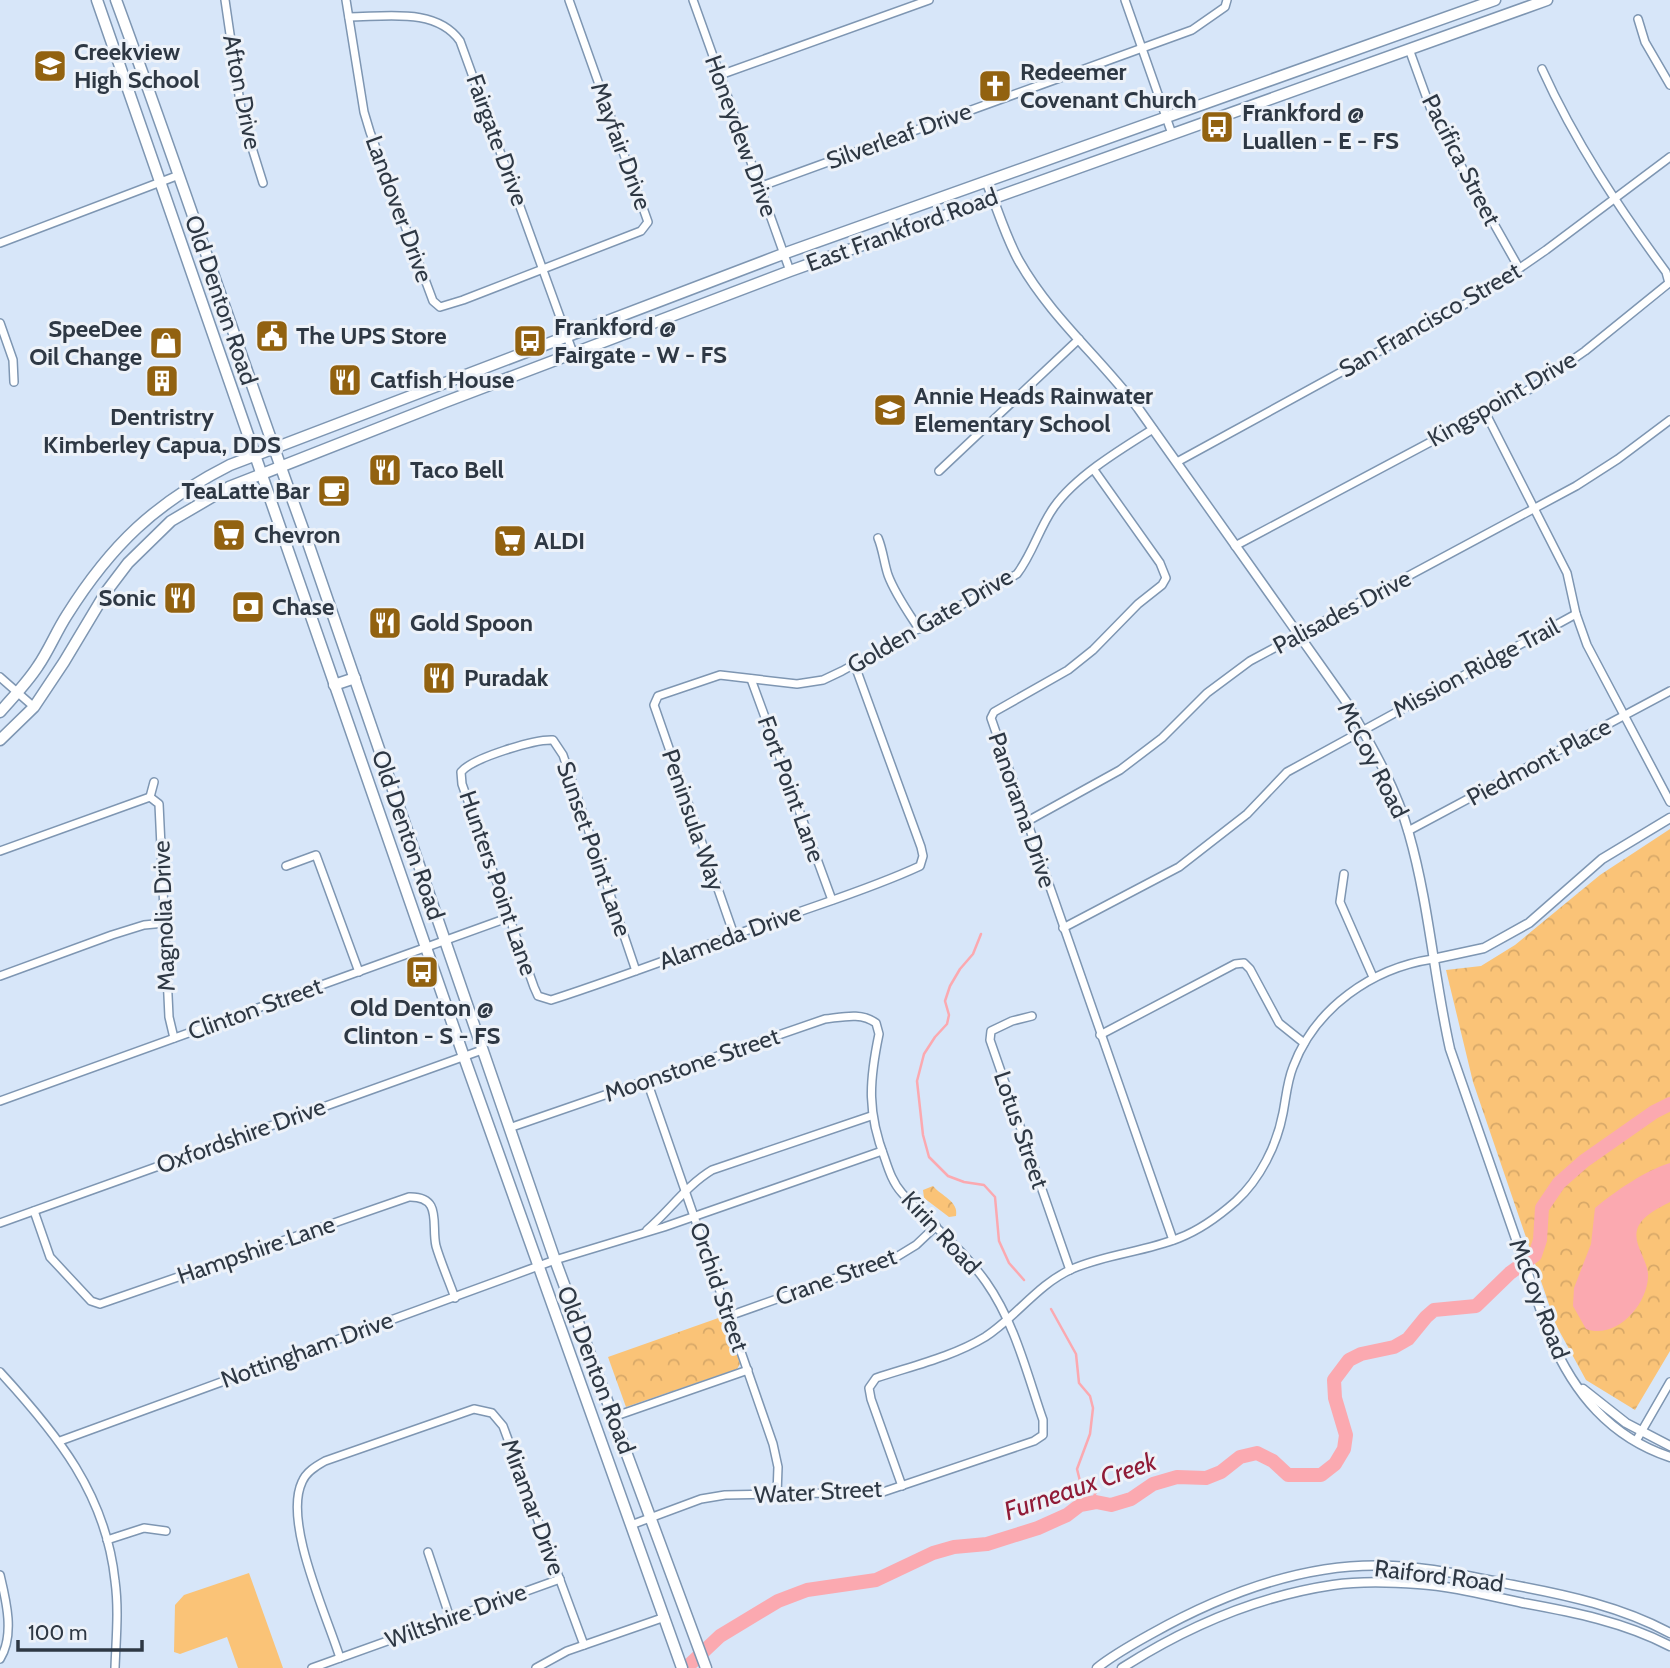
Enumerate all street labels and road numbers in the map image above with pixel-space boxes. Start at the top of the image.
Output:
street label: Afton Drive [217,32,268,152]
street label: Honeydew Drive [699,51,784,220]
street label: Fairgate Drive [460,70,535,210]
street label: Mayfair Drive [585,78,658,214]
street label: Pacifica Street [1416,89,1507,230]
street label: Silverleaf Drive [822,96,975,175]
street label: Landover Drive [360,132,439,286]
street label: East Frankford Road [802,181,1002,278]
street label: Old Denton Road [179,211,264,388]
street label: San Francisco Street [1334,256,1526,383]
street label: Kingspoint Drive [1422,344,1581,453]
street label: Golden Gate Drive [842,561,1018,680]
street label: Palisades Drive [1268,563,1416,660]
street label: Mission Ridge Trail [1388,611,1564,724]
street label: McCoy Road [1332,697,1415,823]
street label: Piedmont Place [1462,711,1616,812]
street label: Fort Point Lane [752,712,831,866]
street label: Panorama Drive [982,728,1063,891]
street label: Peninsula Way [656,745,731,894]
street label: Old Denton Road [366,746,451,923]
street label: Sunset Point Lane [551,757,638,940]
street label: Hunters Point Lane [453,787,544,979]
street label: Magnolia Drive [146,840,181,992]
street label: Alameda Drive [655,897,805,976]
street label: Clinton Street [184,971,326,1046]
street label: Moonstone Street [601,1021,783,1108]
street label: Lotus Street [988,1067,1055,1192]
street label: Oxfordshire Drive [152,1091,329,1180]
street label: Kirin Road [896,1185,987,1280]
street label: Hampshire Lane [173,1209,339,1290]
street label: Orchid Street [684,1218,755,1355]
street label: McCoy Road [1503,1234,1576,1363]
street label: Crane Street [772,1241,900,1312]
street label: Old Denton Road [551,1282,642,1458]
street label: Nottingham Drive [217,1305,397,1394]
street label: Miramar Drive [495,1435,571,1579]
street label: Water Street [753,1474,883,1509]
street label: Raiford Road [1373,1553,1505,1598]
street label: Wiltshire Drive [381,1577,530,1654]

